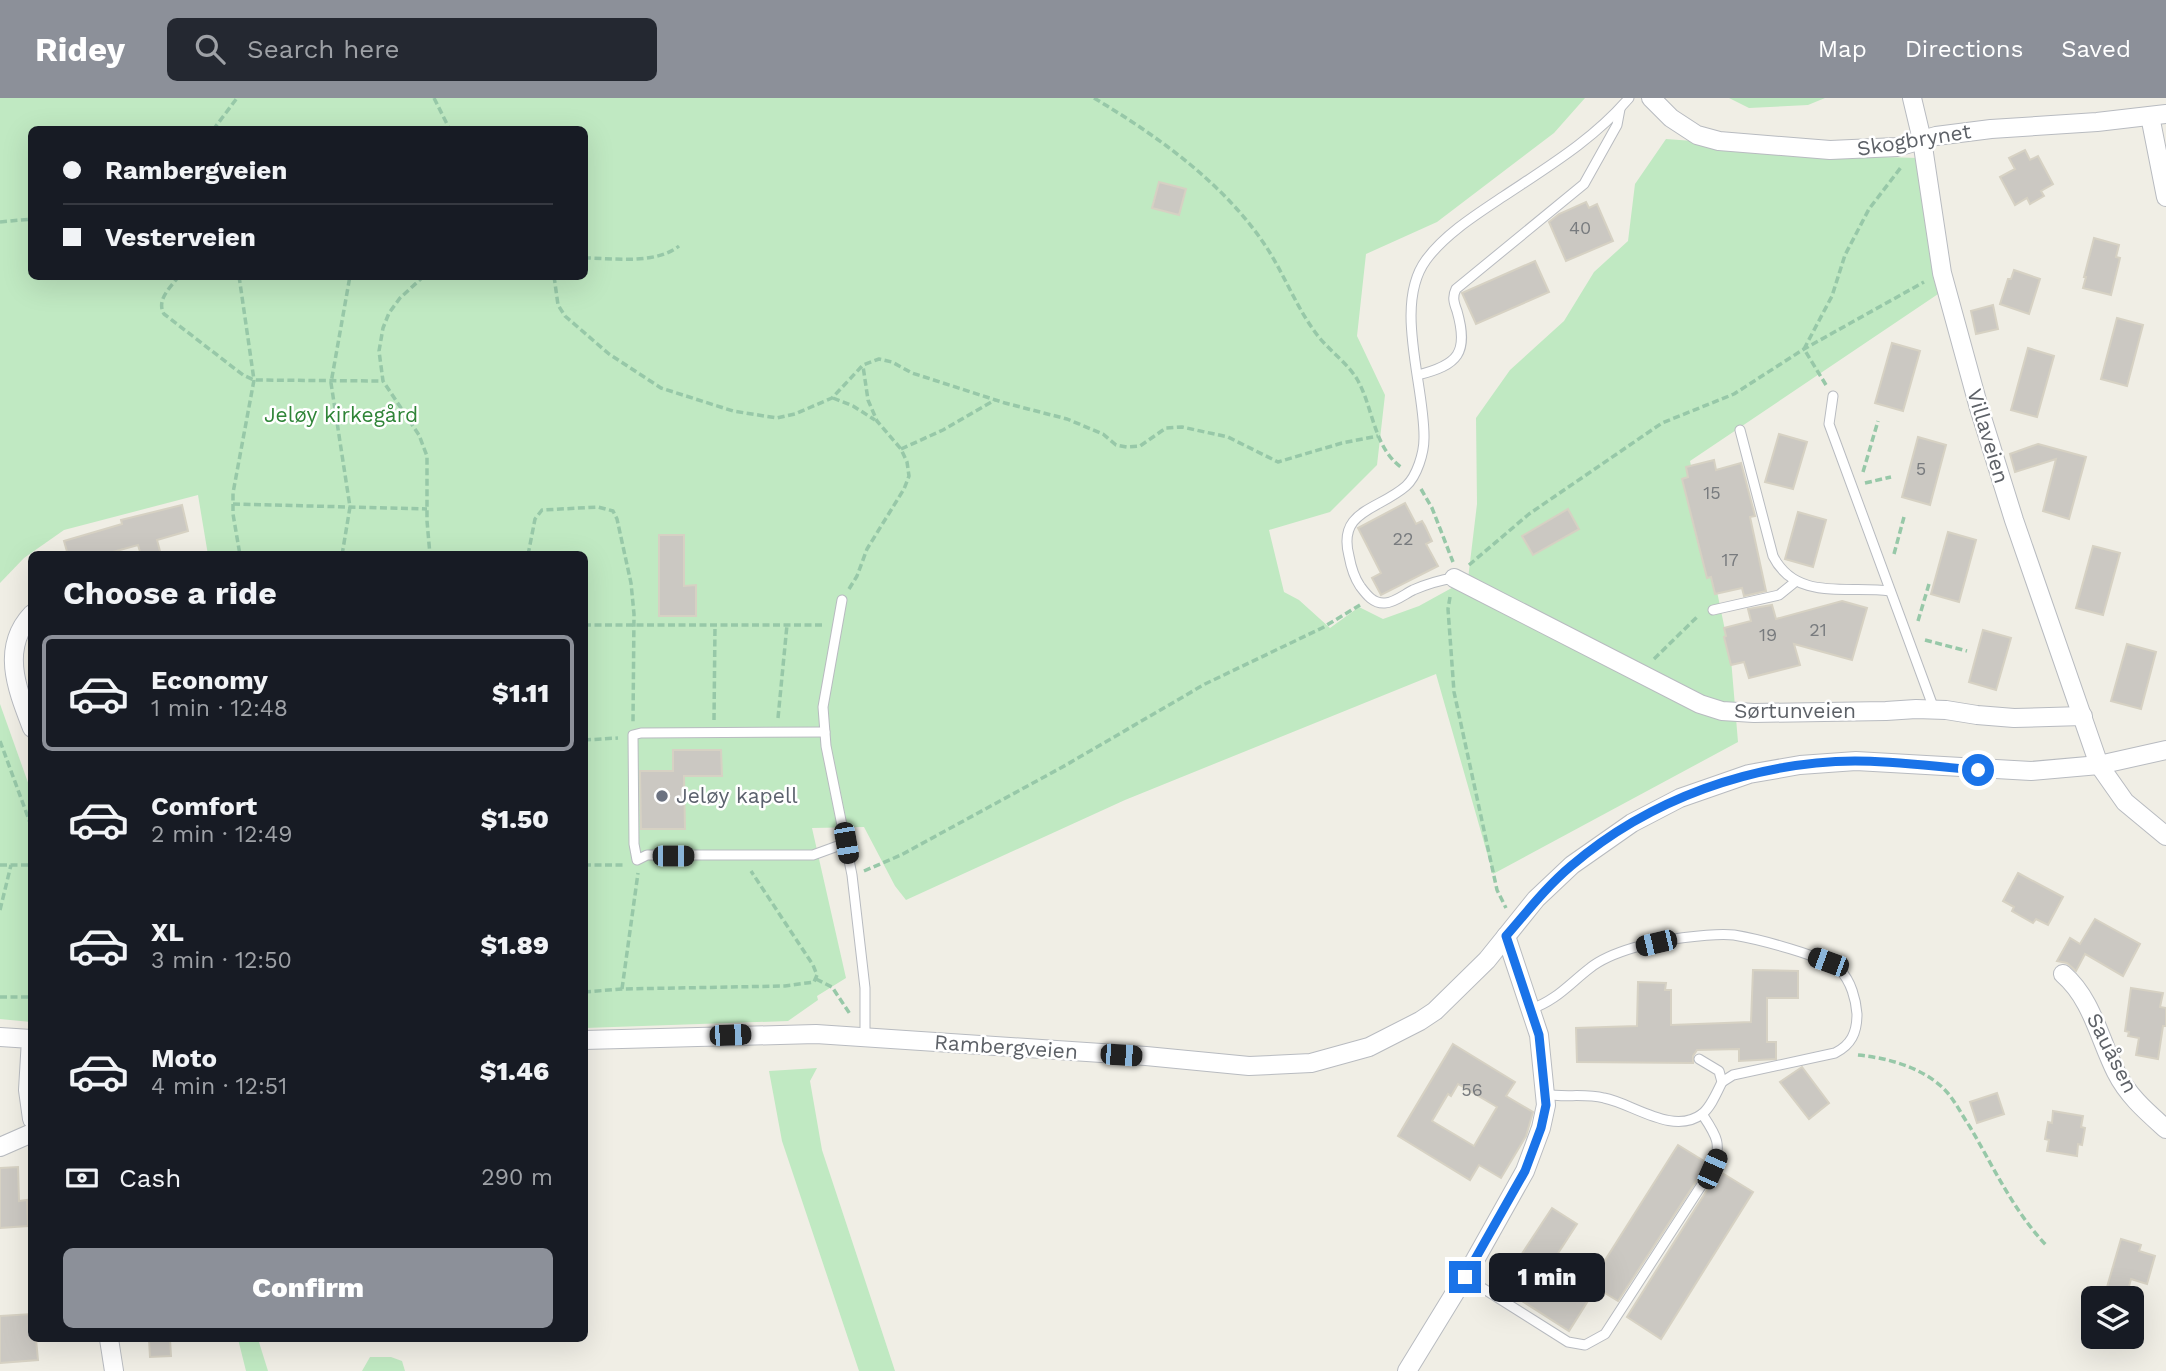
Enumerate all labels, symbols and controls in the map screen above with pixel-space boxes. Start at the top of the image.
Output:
search box [167,18,657,81]
text: Ridey [35,30,125,69]
icon: search [191,30,229,68]
text: Search here [247,34,399,64]
text: Map [1818,35,1867,63]
text: Directions [1905,35,2023,63]
text: Saved [2061,35,2131,63]
street label: Skogbrynet [1855,118,1973,161]
text: Rambergveien [105,155,287,185]
house number: 40 [1569,217,1591,238]
text: Vesterveien [105,222,256,252]
street label: Villaveien [1962,386,2015,486]
park label: Jeløy kirkegård [264,402,418,427]
house number: 5 [1916,458,1926,479]
house number: 15 [1703,482,1721,503]
house number: 22 [1393,528,1414,549]
house number: 17 [1721,549,1739,570]
text: Choose a ride [63,574,277,612]
house number: 21 [1809,619,1827,640]
house number: 19 [1759,624,1777,645]
icon: car [67,662,130,725]
text: Economy [151,665,268,695]
text: $1.11 [492,678,549,708]
text: 1 min · 12:48 [151,695,288,722]
street label: Sørtunveien [1734,698,1856,723]
route start [1962,754,1994,786]
place label: Jeløy kapell [676,783,798,808]
icon: car [67,788,130,851]
marker: Jeløy kapell [654,788,670,804]
text: Comfort [151,791,257,821]
text: $1.50 [481,804,549,834]
car [833,820,860,866]
text: 2 min · 12:49 [151,821,292,848]
car [653,846,695,867]
icon: car [67,914,130,977]
text: XL [151,917,184,947]
car [1634,928,1679,958]
text: $1.89 [480,930,549,960]
car [1805,945,1852,979]
text: 3 min · 12:50 [151,947,292,974]
street label: Sauåsen [2082,1009,2143,1097]
car [709,1024,752,1046]
street label: Rambergveien [933,1029,1079,1064]
icon: car [67,1040,130,1103]
text: Moto [151,1043,217,1073]
car [1100,1043,1143,1067]
text: $1.46 [480,1056,549,1086]
text: 4 min · 12:51 [151,1073,287,1100]
house number: 56 [1461,1079,1483,1100]
car [1694,1146,1731,1192]
icon: cash [63,1159,101,1197]
text: Cash [119,1163,181,1193]
text: 290 m [481,1164,553,1191]
button: Confirm [63,1248,553,1328]
callout: 1 min [1490,1252,1605,1302]
route end [1449,1261,1481,1293]
text: 1 min [1517,1264,1577,1291]
map controls [2081,1286,2144,1349]
button: layers [2081,1286,2144,1349]

